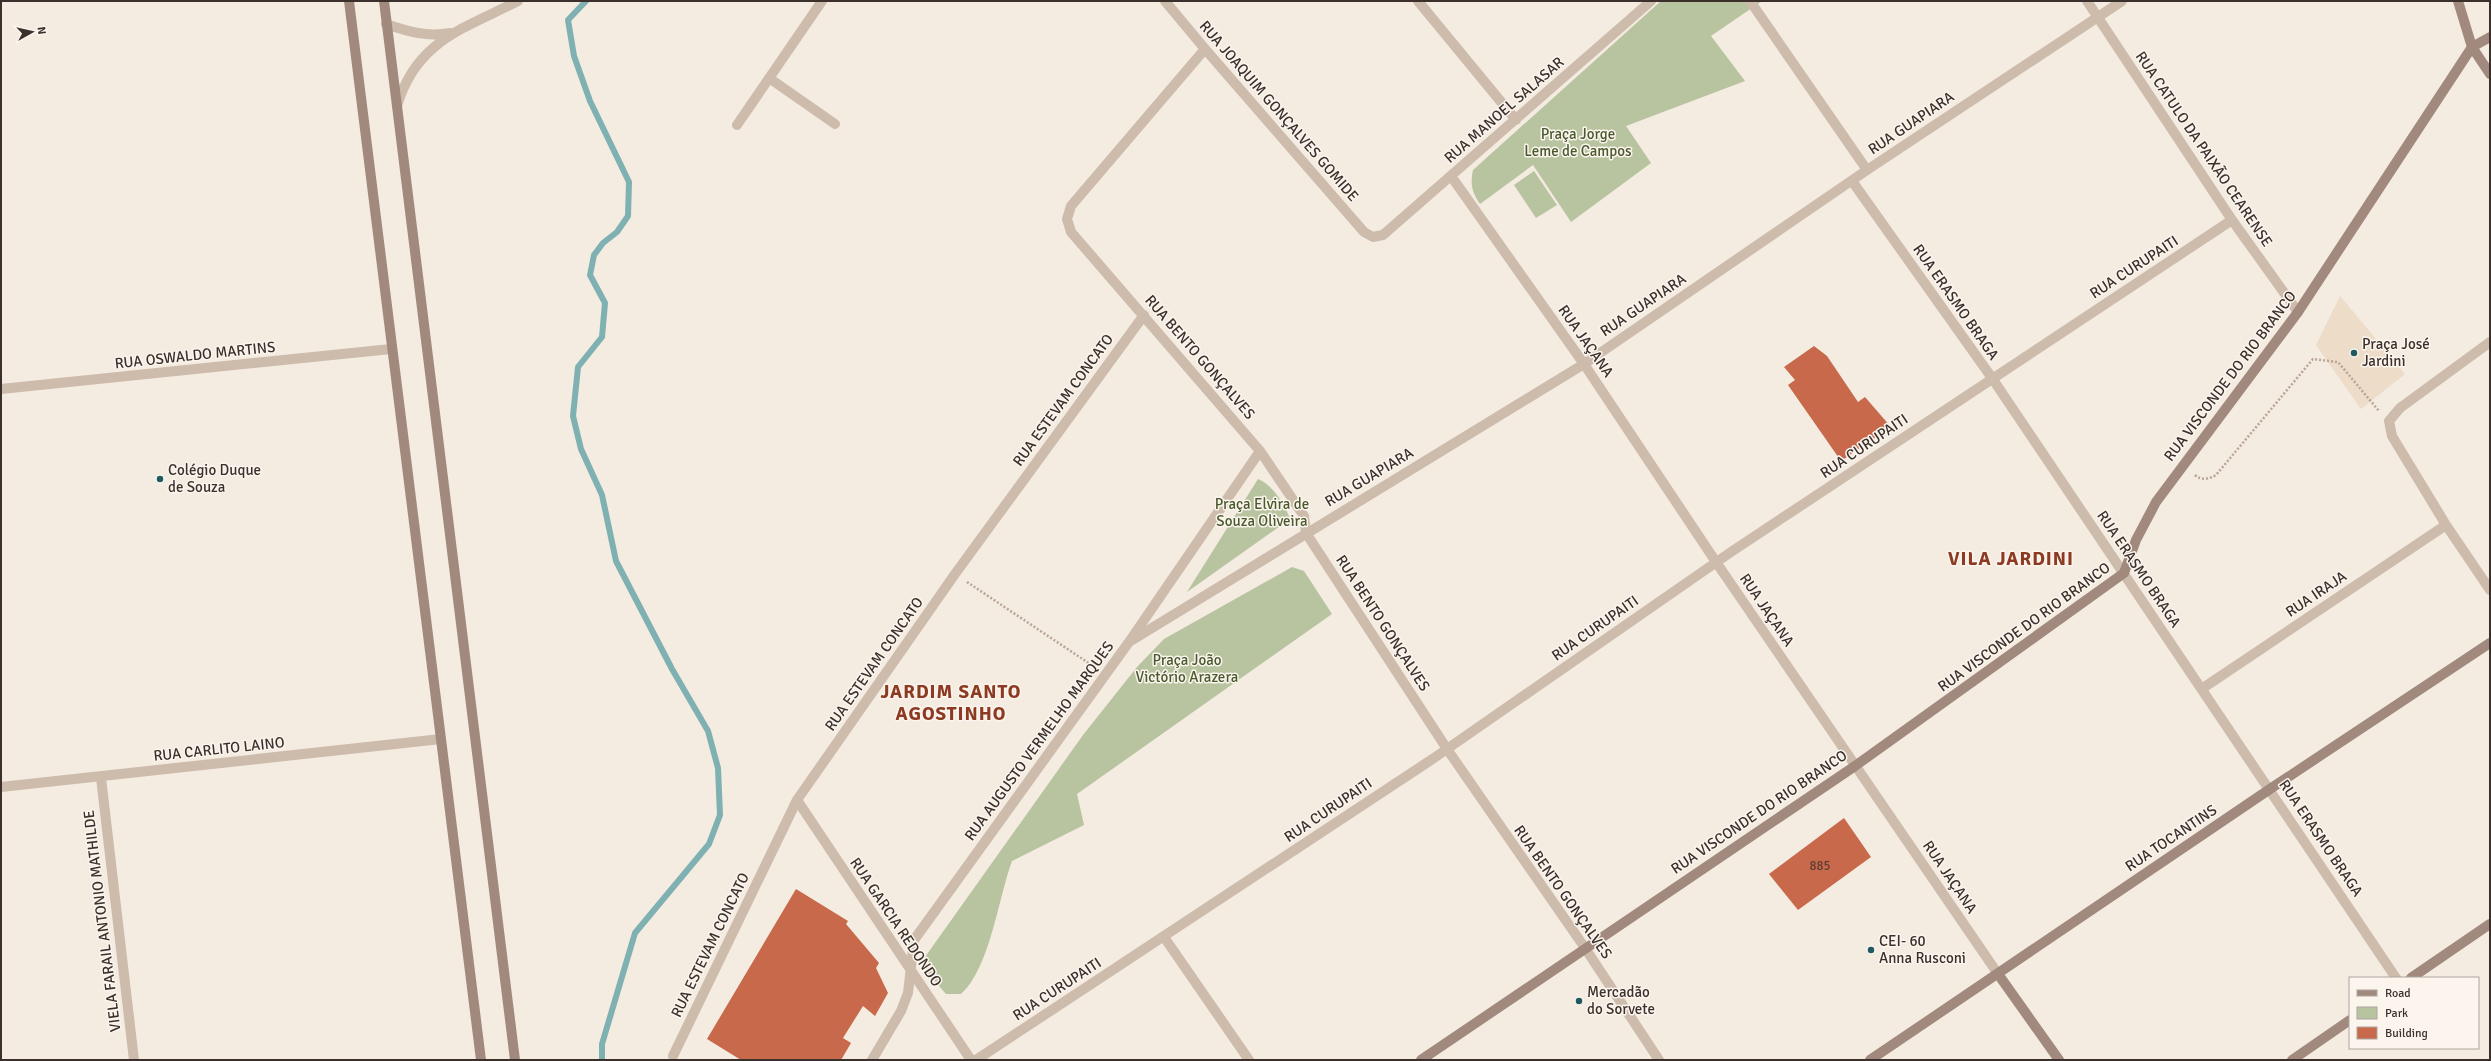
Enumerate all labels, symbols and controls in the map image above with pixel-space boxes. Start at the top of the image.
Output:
north arrow [12,12,52,52]
street label: RUA JOAQUIM GONÇALVES GOMIDE [1196,17,1362,205]
text: N [34,26,48,35]
street label: RUA CATULO DA PAIXÃO CEARENSE [2132,47,2277,250]
street label: RUA MANOEL SALASAR [1440,53,1568,167]
street label: RUA GUAPIARA [1865,88,1957,158]
park label: Praça Jorge Leme de Campos [1524,125,1632,160]
street label: RUA CURUPAITI [2086,232,2182,302]
street label: RUA ERASMO BRAGA [1909,241,2003,363]
street label: RUA GUAPIARA [1597,270,1689,340]
street label: RUA VISCONDE DO RIO BRANCO [2160,287,2300,465]
street label: RUA BENTO GONÇALVES [1141,291,1259,423]
street label: RUA JAÇANA [1555,301,1617,381]
street label: RUA ESTEVAM CONCATO [1009,330,1117,470]
place label: Praça José Jardini [2362,335,2430,370]
street label: RUA OSWALDO MARTINS [114,338,276,372]
marker: Praça José Jardini [2349,348,2359,358]
street label: RUA CURUPAITI [1817,410,1911,482]
street label: RUA GUAPIARA [1322,444,1416,510]
place label: Colégio Duque de Souza [168,461,261,496]
marker: Colégio Duque de Souza [155,474,165,484]
park label: Praça Elvira de Souza Oliveira [1215,495,1309,530]
street label: RUA ERASMO BRAGA [2093,507,2185,631]
district label: VILA JARDINI [1948,547,2074,571]
street label: RUA BENTO GONÇALVES [1332,552,1434,694]
street label: RUA VISCONDE DO RIO BRANCO [1934,558,2114,696]
street label: RUA IRAJA [2282,567,2350,621]
street label: RUA JAÇANA [1736,570,1798,650]
street label: RUA CURUPAITI [1548,591,1642,665]
street label: RUA ESTEVAM CONCATO [821,594,927,734]
street label: RUA AUGUSTO VERMELHO MARQUES [961,638,1117,844]
park label: Praça João Victório Arazera [1136,651,1238,686]
district label: JARDIM SANTO AGOSTINHO [880,680,1022,726]
street label: RUA CARLITO LAINO [153,733,286,765]
street label: RUA VISCONDE DO RIO BRANCO [1668,746,1851,878]
street label: RUA CURUPAITI [1281,774,1375,846]
street label: RUA ERASMO BRAGA [2275,776,2367,900]
street label: RUA TOCANTINS [2122,801,2220,875]
street label: VIELA FARAIL ANTONIO MATHILDE [79,809,125,1033]
street label: RUA BENTO GONÇALVES [1510,822,1616,962]
street label: RUA JAÇANA [1919,837,1981,917]
street label: RUA GARCIA REDONDO [846,854,946,990]
house number: 885 [1809,858,1831,874]
street label: RUA ESTEVAM CONCATO [667,870,753,1020]
place label: CEI- 60 Anna Rusconi [1879,932,1966,967]
marker: CEI- 60 Anna Rusconi [1866,945,1876,955]
street label: RUA CURUPAITI [1009,954,1105,1024]
legend [2349,977,2479,1049]
place label: Mercadão do Sorvete [1587,983,1655,1018]
text: Road [2385,986,2411,1001]
marker: Mercadão do Sorvete [1574,996,1584,1006]
text: Park [2385,1006,2408,1021]
text: Building [2385,1026,2428,1041]

